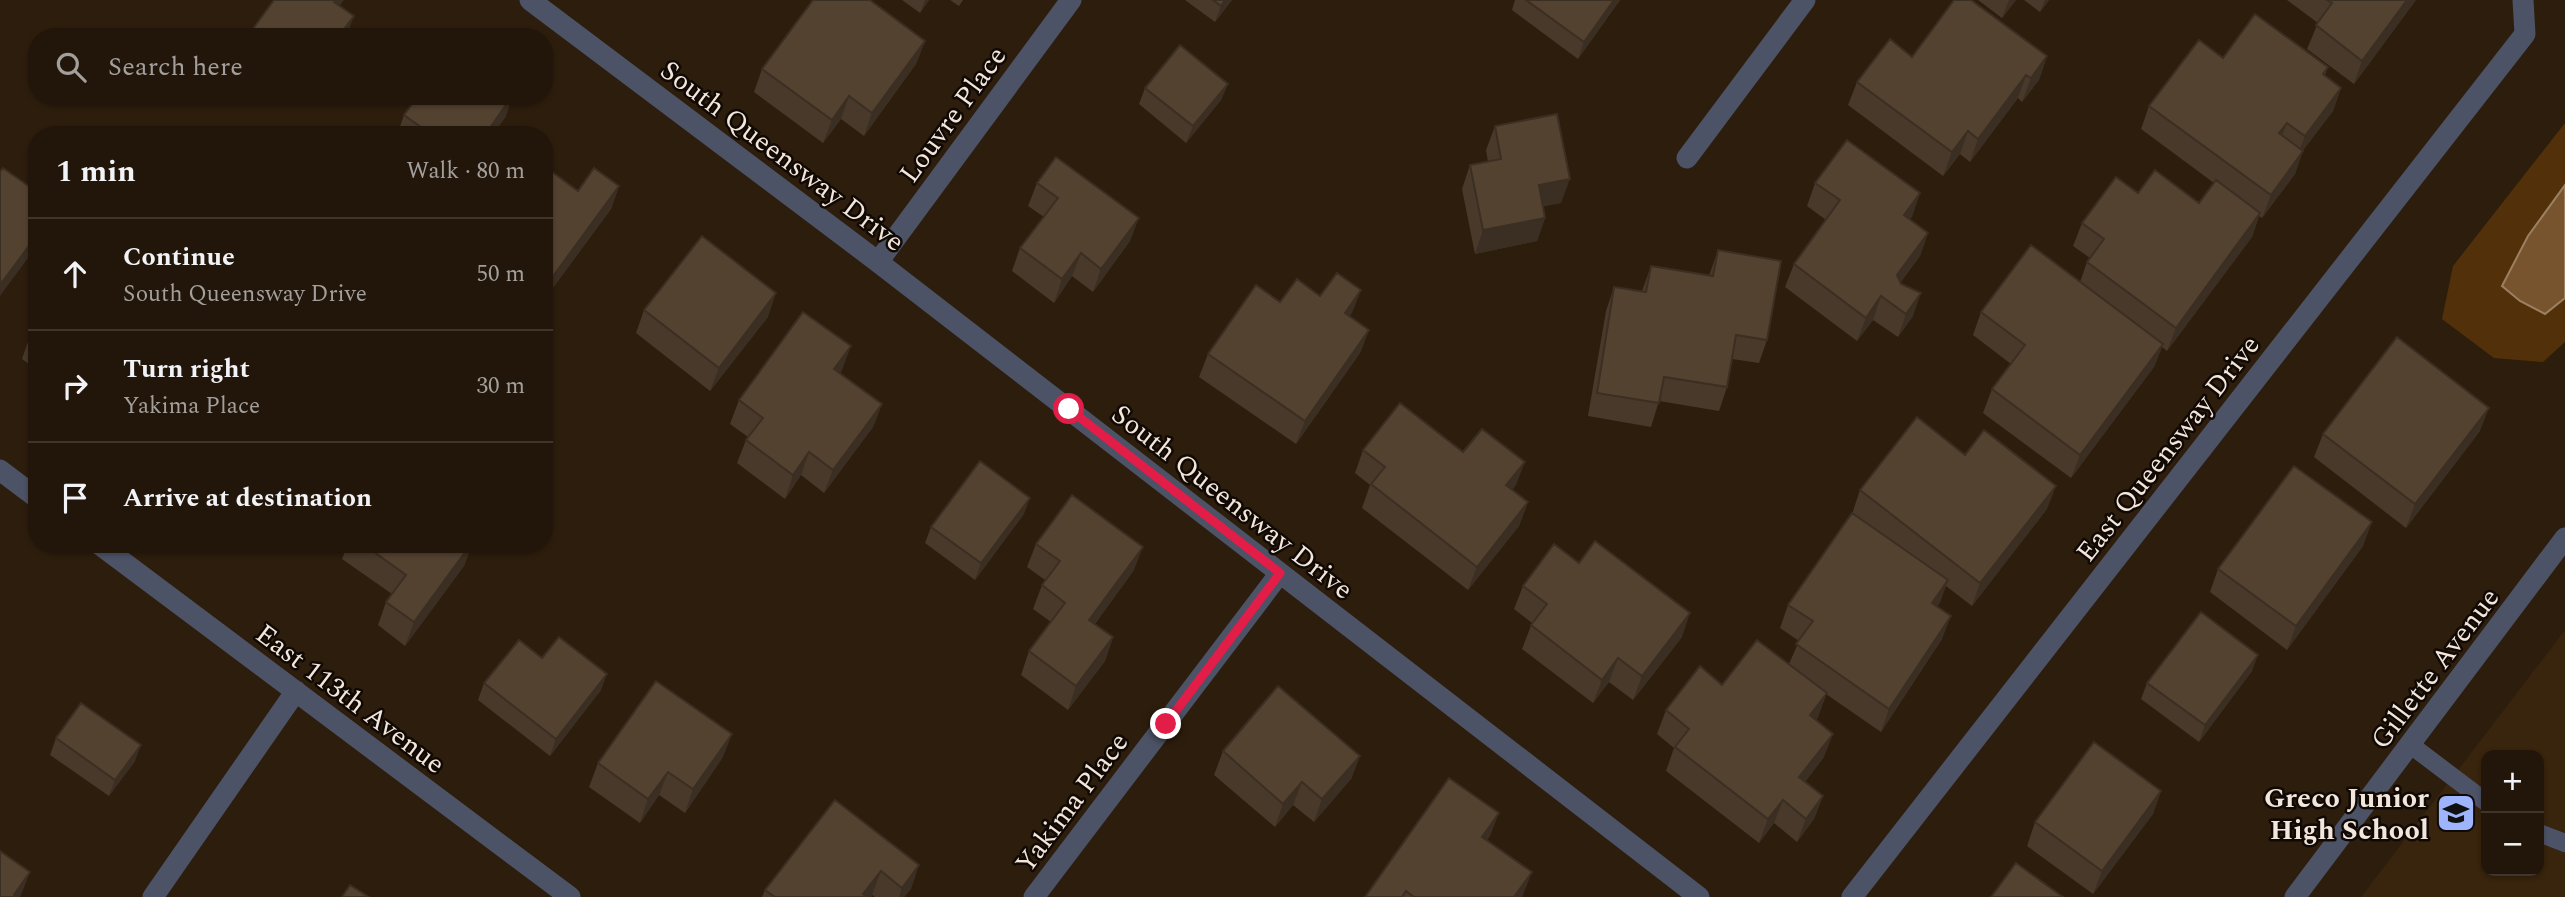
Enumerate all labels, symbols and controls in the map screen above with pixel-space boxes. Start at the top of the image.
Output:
search box [28,28,553,105]
street label: Louvre Place [889,37,1018,192]
text: Search here [108,47,243,87]
icon: search [52,48,90,86]
street label: South Queensway Drive [651,50,914,263]
text: 1 min [56,149,136,195]
text: Walk · 80 m [406,154,525,189]
text: Continue [123,237,235,277]
icon: ahead [56,255,94,293]
text: 50 m [476,257,525,292]
text: South Queensway Drive [123,277,367,312]
street label: East Queensway Drive [2066,326,2271,572]
text: Turn right [123,349,250,389]
icon: right [56,367,94,405]
text: 30 m [476,369,525,404]
text: Yakima Place [123,389,260,424]
route start [1053,393,1084,424]
street label: South Queensway Drive [1102,394,1362,611]
text: Arrive at destination [123,478,372,518]
icon: arrive [56,479,94,517]
street label: Gillette Avenue [2360,579,2510,759]
street label: East 113th Avenue [246,613,454,785]
route end [1150,708,1181,739]
street label: Yakima Place [1005,723,1140,882]
map controls [2481,750,2544,876]
button: + [2481,750,2544,813]
place label: Greco Junior High School [2264,777,2429,852]
school or university icon: Greco Junior High School [2435,792,2477,834]
button: − [2481,813,2544,876]

